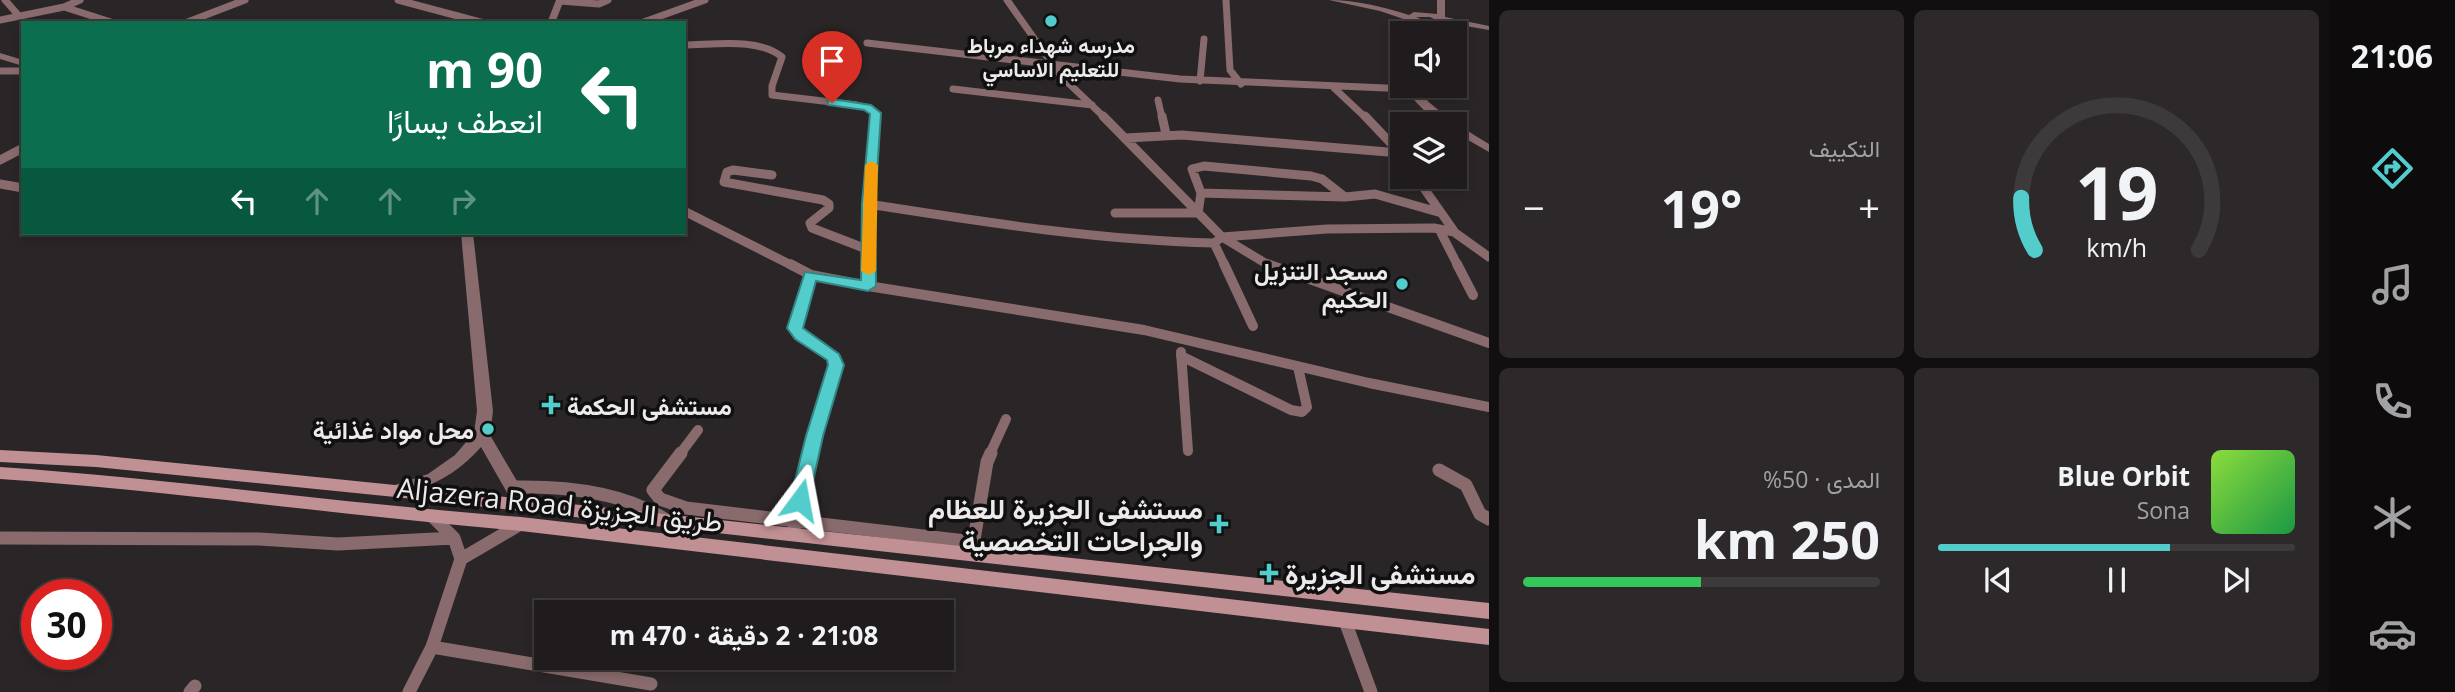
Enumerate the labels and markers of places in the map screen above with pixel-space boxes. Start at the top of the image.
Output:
marker: مدرسه شهداء مرباط للتعليم الاساسي [1043,13,1059,29]
pin [802,31,862,103]
place label: مدرسه شهداء مرباط للتعليم الاساسي [967,31,1135,87]
place label: مسجد التنزيل الحكيم [1254,254,1388,316]
marker: مسجد التنزيل الحكيم [1394,276,1410,292]
place label: مستشفى الحكمة [567,389,732,422]
marker: مستشفى الحكمة [541,395,561,415]
place label: محل مواد غذائية [313,413,474,446]
marker: محل مواد غذائية [480,421,496,437]
place label: مستشفى الجزيرة للعظام والجراحات التخصصية [928,489,1203,559]
marker: مستشفى الجزيرة للعظام والجراحات التخصصية [1209,514,1229,534]
place label: مستشفى الجزيرة [1285,554,1476,592]
marker: مستشفى الجزيرة [1259,563,1279,583]

